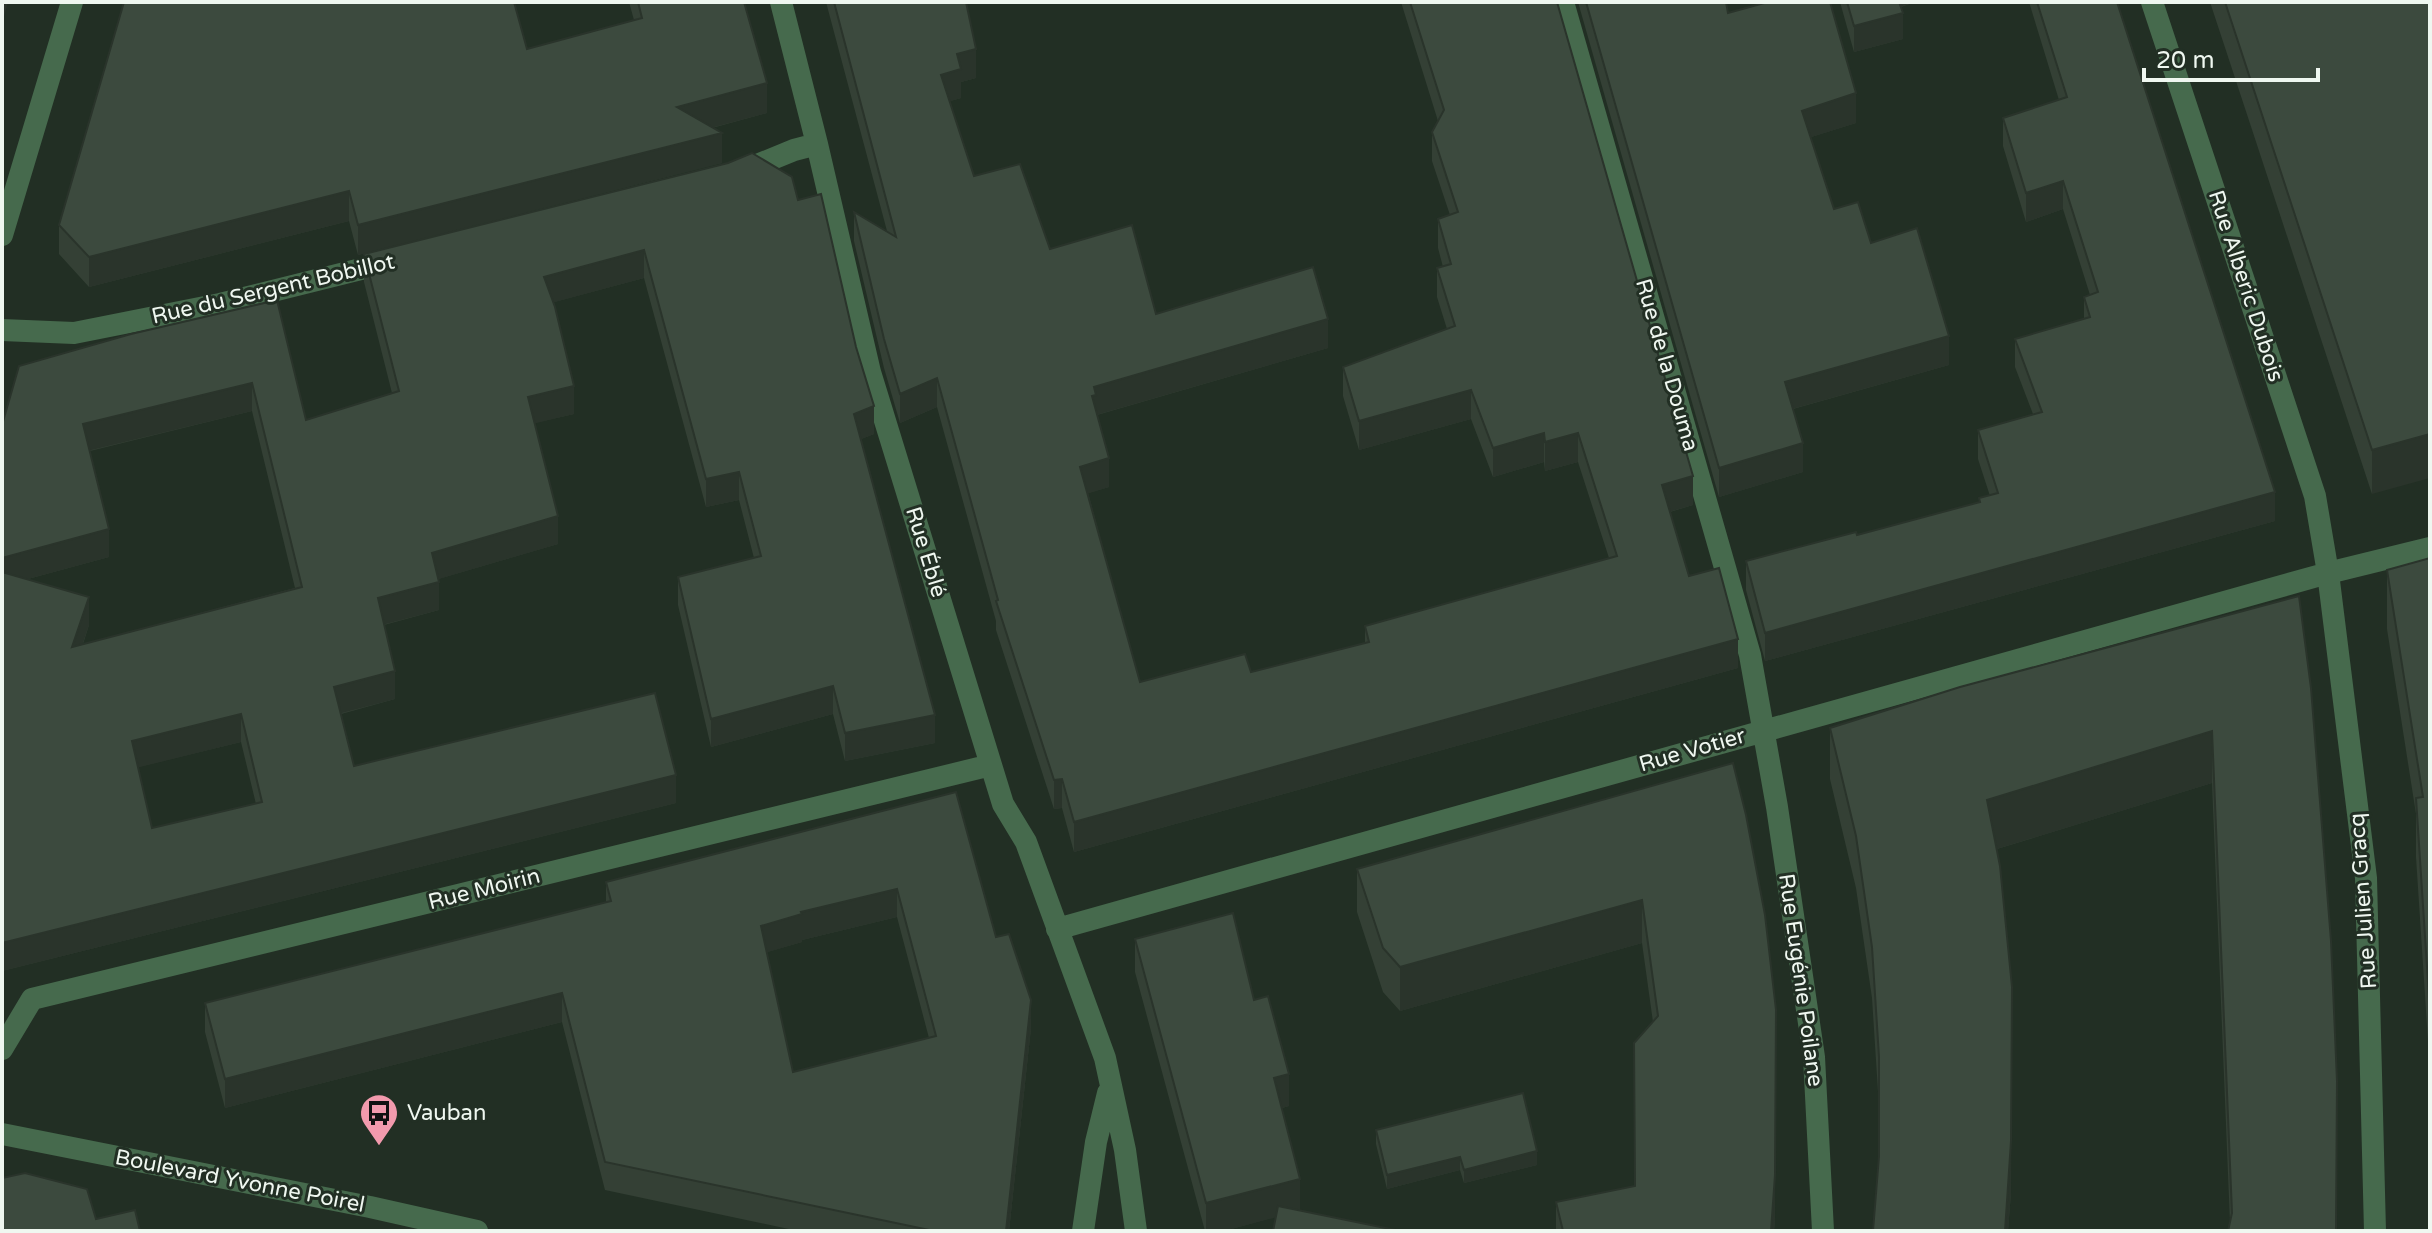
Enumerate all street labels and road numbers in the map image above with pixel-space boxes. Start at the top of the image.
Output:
street label: Rue Alberic Dubois [2203,187,2289,385]
street label: Rue du Sergent Bobillot [149,248,397,330]
street label: Rue de la Douma [1630,276,1704,454]
street label: Rue Éblé [900,503,953,600]
street label: Rue Votier [1636,722,1749,778]
street label: Rue Julien Gracq [2344,812,2382,990]
street label: Rue Moirin [425,863,543,915]
street label: Rue Eugénie Poilane [1773,872,1829,1088]
street label: Boulevard Yvonne Poirel [113,1144,367,1218]

